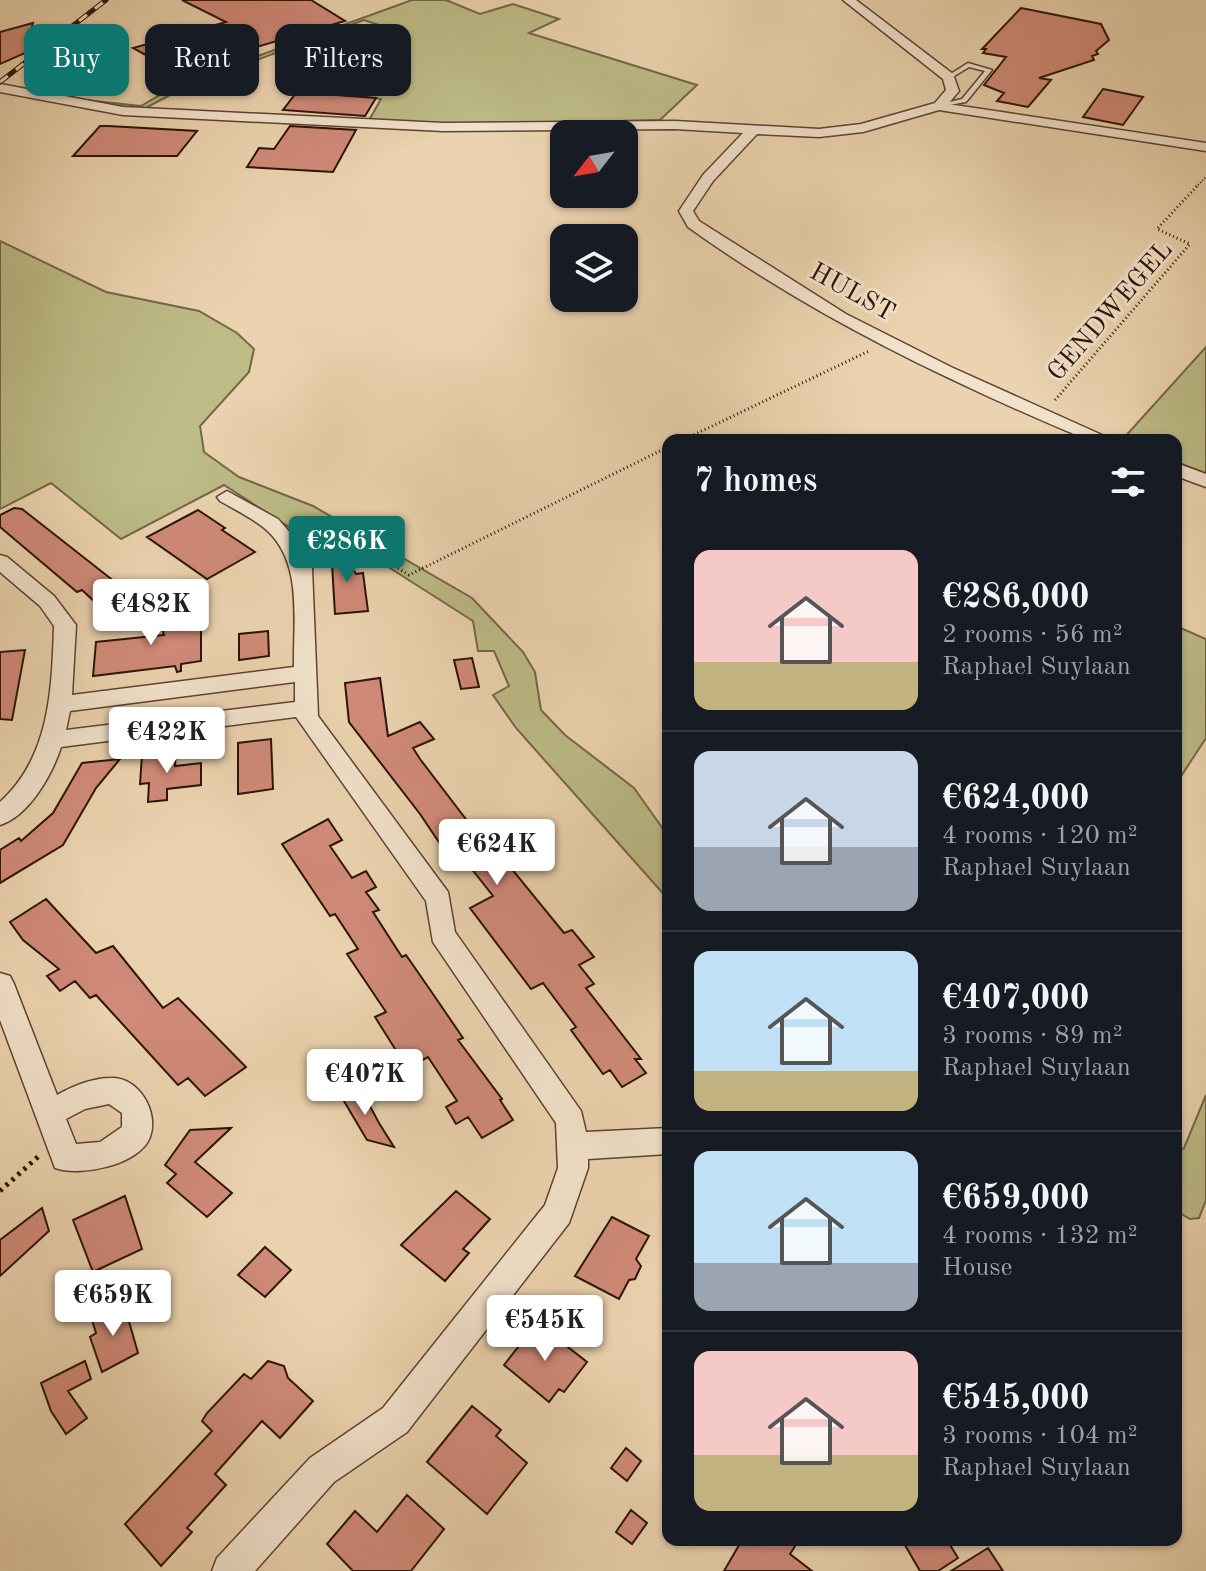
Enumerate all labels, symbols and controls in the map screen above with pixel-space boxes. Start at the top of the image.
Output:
chip: Buy [24,24,129,96]
chip: Rent [145,24,259,96]
chip: Filters [275,24,411,96]
north arrow [550,120,638,208]
map controls [550,120,638,312]
button: layers [550,224,638,312]
street label: GENDWEGEL [1043,237,1178,386]
street label: HULST [805,259,899,327]
icon: filters [1106,460,1150,504]
text: 7 homes [694,465,817,499]
pin: €286K [291,516,403,584]
text: €286K [307,529,387,555]
pin: €482K [95,579,207,647]
text: €286,000 [942,581,1090,615]
icon: home [758,582,854,678]
text: €482K [111,592,191,618]
text: 2 rooms · 56 m² [942,622,1123,648]
text: Raphael Suylaan [942,654,1131,680]
pin: €422K [111,707,223,775]
text: €422K [127,720,207,746]
text: €624,000 [942,782,1090,816]
icon: home [758,783,854,879]
pin: €624K [441,819,553,887]
text: 4 rooms · 120 m² [942,823,1138,849]
text: €624K [457,832,537,858]
text: Raphael Suylaan [942,855,1131,881]
text: €407,000 [942,982,1090,1016]
icon: home [758,983,854,1079]
text: 3 rooms · 89 m² [942,1023,1123,1049]
pin: €407K [309,1049,421,1117]
text: Raphael Suylaan [942,1055,1131,1081]
text: €407K [325,1062,405,1088]
text: €659,000 [942,1182,1090,1216]
icon: home [758,1183,854,1279]
text: 4 rooms · 132 m² [942,1223,1138,1249]
text: House [942,1255,1013,1281]
pin: €659K [57,1270,169,1338]
text: €659K [73,1283,153,1309]
pin: €545K [489,1295,601,1363]
text: €545K [505,1308,585,1334]
text: €545,000 [942,1382,1090,1416]
icon: home [758,1383,854,1479]
text: 3 rooms · 104 m² [942,1423,1138,1449]
text: Raphael Suylaan [942,1455,1131,1481]

